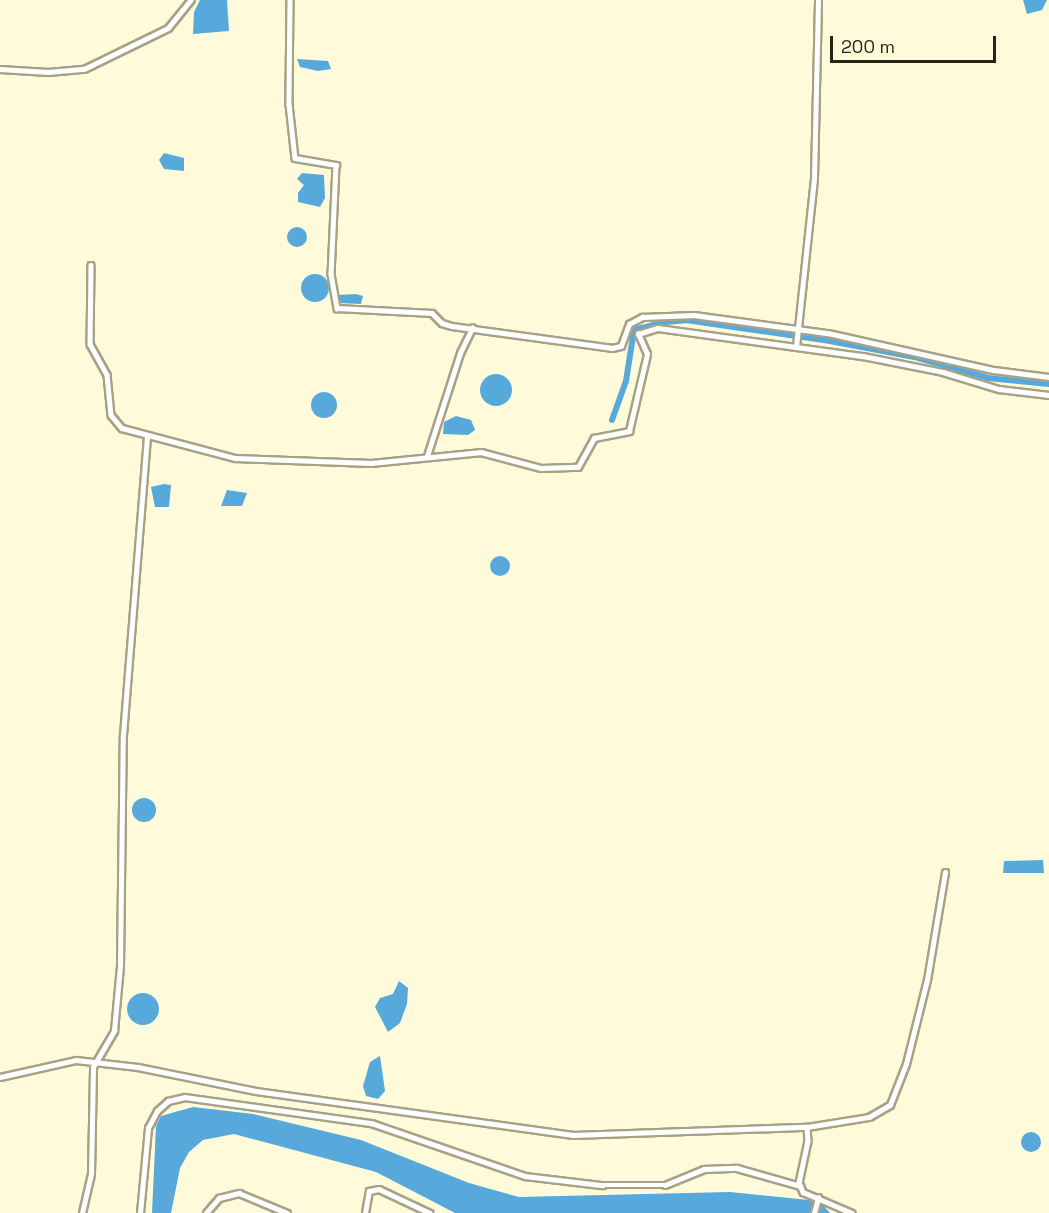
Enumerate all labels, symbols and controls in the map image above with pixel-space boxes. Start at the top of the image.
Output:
scale bar [833,24,1000,62]
text: 200 m [841,35,895,58]

